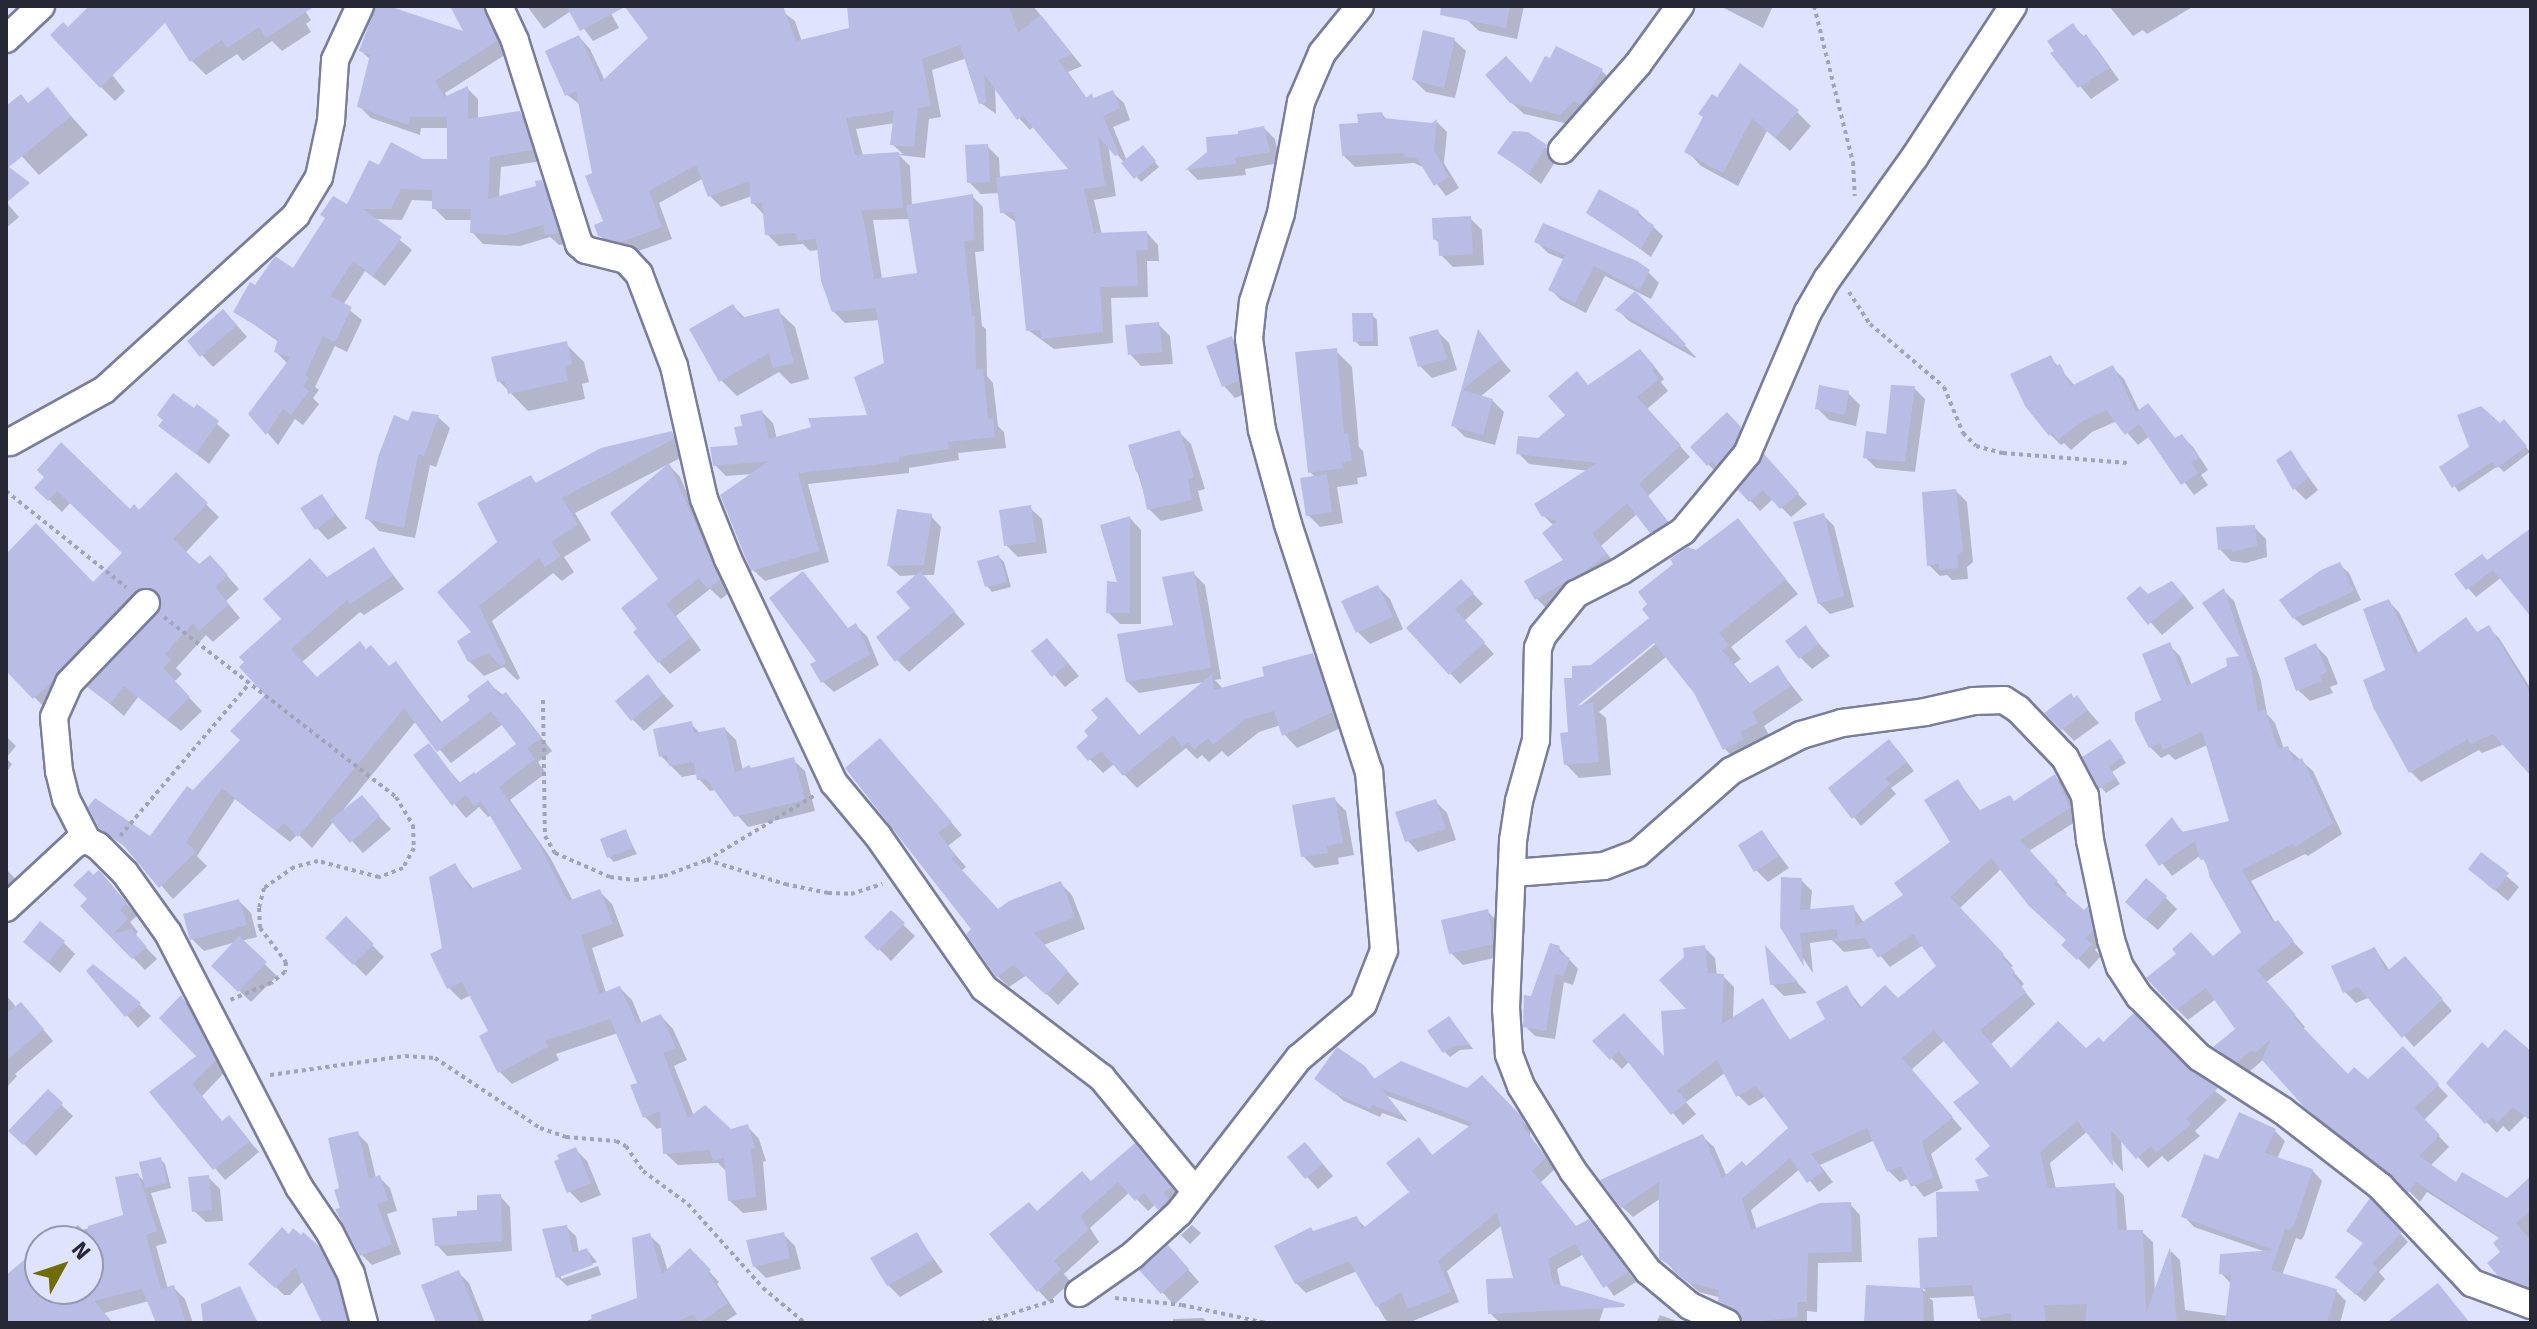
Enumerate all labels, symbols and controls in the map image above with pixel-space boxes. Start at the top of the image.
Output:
north arrow [24,1225,104,1305]
text: N [66,1236,96,1265]

